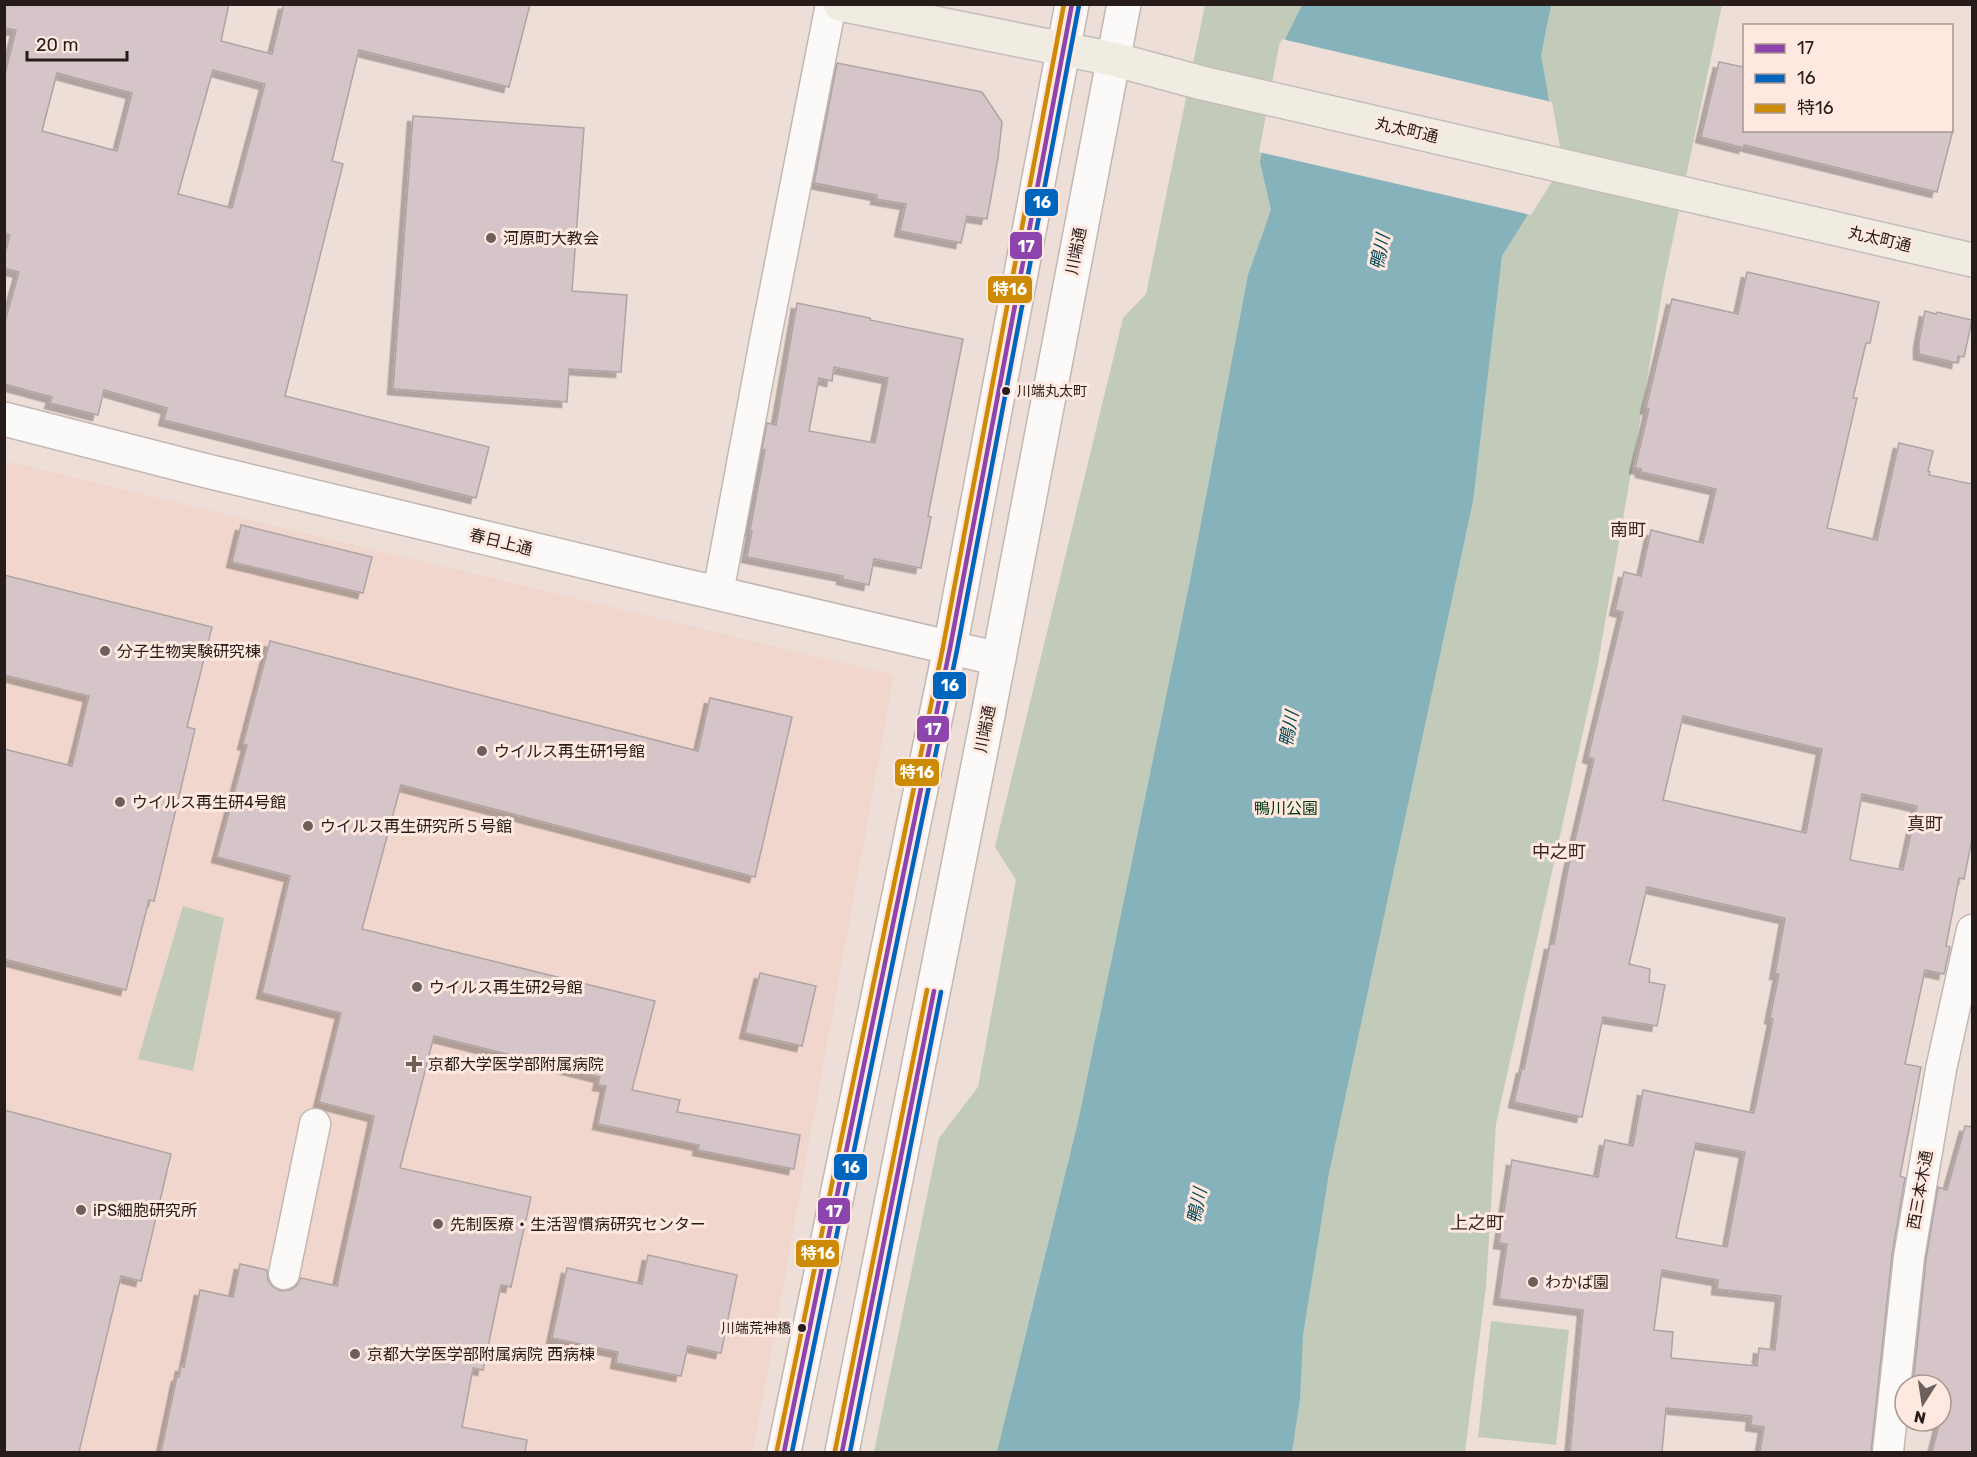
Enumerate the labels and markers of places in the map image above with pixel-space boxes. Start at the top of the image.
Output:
place label: 河原町大教会 [503,229,599,248]
marker: 河原町大教会 [484,231,498,245]
place label: 川端丸太町 [1017,383,1087,400]
marker: 川端丸太町 [1000,385,1012,397]
place label: 分子生物実験研究棟 [117,642,261,661]
marker: 分子生物実験研究棟 [98,644,112,658]
place label: ウイルス再生研1号館 [494,742,645,761]
marker: ウイルス再生研1号館 [475,744,489,758]
place label: ウイルス再生研4号館 [132,793,286,812]
marker: ウイルス再生研4号館 [113,795,127,809]
place label: ウイルス再生研究所５号館 [320,817,512,836]
marker: ウイルス再生研究所５号館 [301,819,315,833]
place label: ウイルス再生研2号館 [429,978,582,997]
marker: ウイルス再生研2号館 [410,980,424,994]
marker: 京都大学医学部附属病院 [405,1055,423,1073]
place label: 京都大学医学部附属病院 [428,1055,604,1074]
place label: iPS細胞研究所 [93,1201,197,1220]
marker: iPS細胞研究所 [74,1203,88,1217]
place label: 先制医療・生活習慣病研究センター [450,1215,706,1234]
marker: 先制医療・生活習慣病研究センター [431,1217,445,1231]
place label: わかば園 [1545,1273,1609,1292]
marker: わかば園 [1526,1275,1540,1289]
place label: 川端荒神橋 [721,1320,791,1337]
marker: 川端荒神橋 [796,1322,808,1334]
place label: 京都大学医学部附属病院 西病棟 [367,1345,595,1364]
marker: 京都大学医学部附属病院 西病棟 [348,1347,362,1361]

